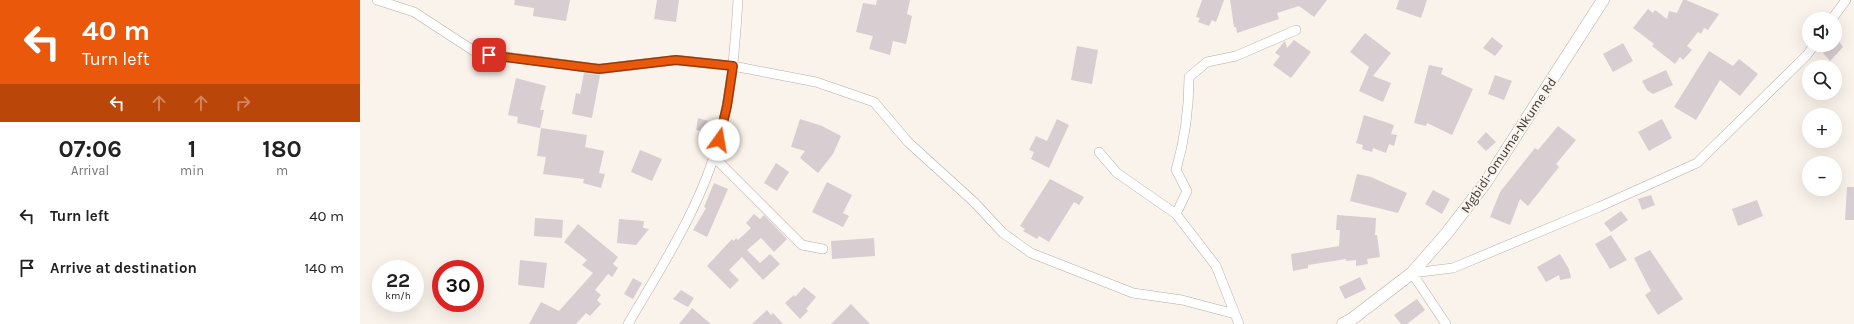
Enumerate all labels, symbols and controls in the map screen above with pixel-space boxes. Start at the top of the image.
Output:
map controls [1802,12,1842,196]
button: sound [1802,12,1842,52]
text: 40 m [82,14,150,47]
icon: left [16,16,68,68]
pin [472,38,506,72]
icon: arrive [478,44,500,66]
text: Turn left [82,48,150,70]
button: search [1802,60,1842,100]
street label: Mgbidi-Omuma-Nkume Rd [1457,75,1559,216]
icon: left [106,92,128,114]
icon: ahead [148,92,170,114]
icon: ahead [190,92,212,114]
icon: right [232,92,254,114]
button: + [1802,108,1842,148]
position arrow [698,119,740,161]
text: 07:06 [58,135,122,163]
text: 1 [188,135,196,163]
text: 180 [262,135,302,163]
button: − [1802,156,1842,196]
text: Arrival [71,163,109,178]
text: min [180,163,204,178]
text: m [276,163,288,178]
icon: left [16,205,38,227]
text: Turn left [50,207,109,225]
text: 40 m [309,207,344,225]
icon: arrive [16,257,38,279]
text: Arrive at destination [50,259,197,277]
text: 140 m [304,259,344,277]
speed limit sign: 30 [432,260,484,312]
text: 22 [386,269,410,292]
text: km/h [385,290,411,302]

